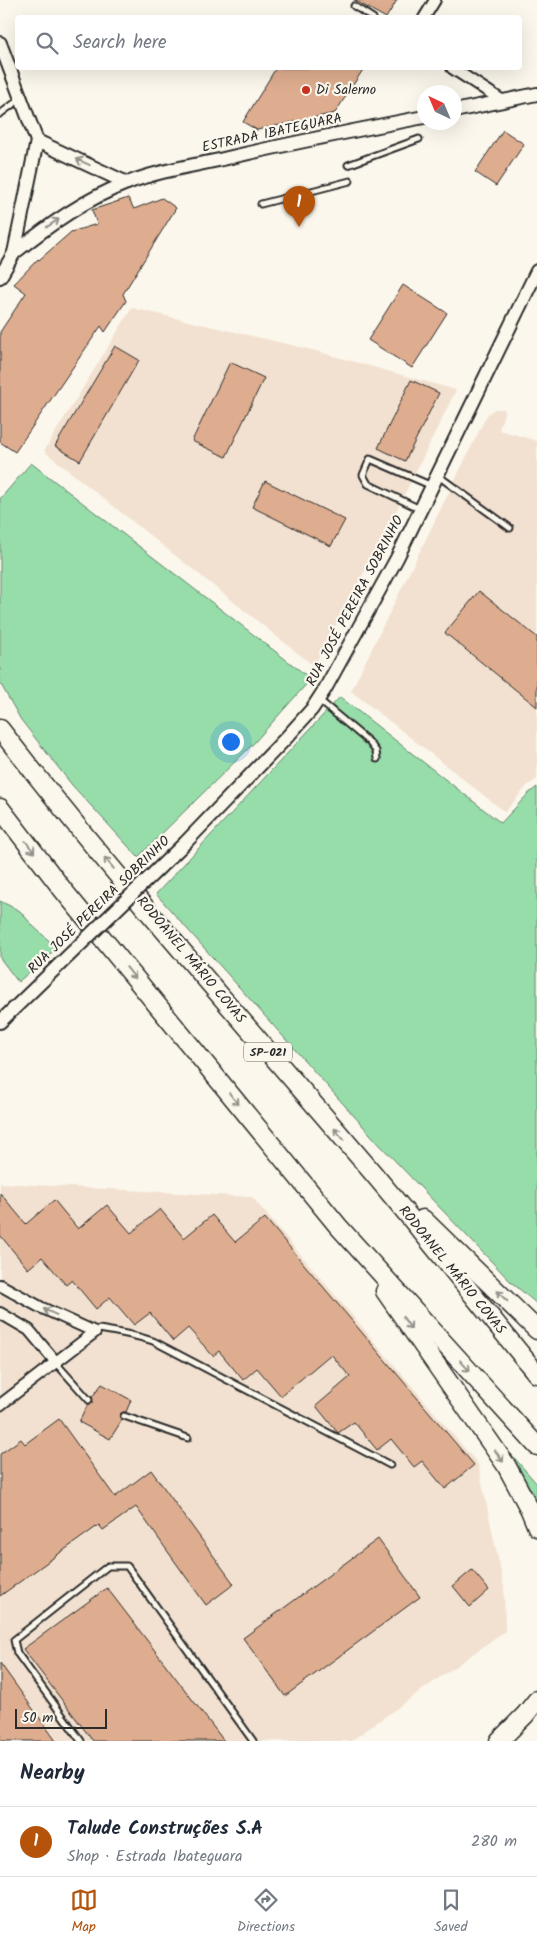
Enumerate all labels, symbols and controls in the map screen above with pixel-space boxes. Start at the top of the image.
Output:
search box [15,15,522,70]
text: Search here [73,28,167,58]
icon: search [33,29,61,57]
place label: Di Salerno [316,79,376,101]
marker: Di Salerno [300,84,312,96]
north arrow [417,85,462,130]
street label: ESTRADA IBATEGUARA [200,107,344,159]
one-way arrow [76,157,91,167]
pin: 1 [283,186,315,227]
one-way arrow [46,218,60,228]
street label: RUA JOSÉ PEREIRA SOBRINHO [301,511,410,690]
your location [218,729,244,755]
street label: RUA JOSÉ PEREIRA SOBRINHO [23,831,176,979]
one-way arrow [24,840,35,853]
one-way arrow [104,857,115,870]
street label: RODOANEL MÁRIO COVAS [131,891,251,1029]
one-way arrow [126,967,137,980]
road number: SP-021 [244,1042,292,1062]
one-way arrow [229,1092,240,1105]
one-way arrow [333,1127,345,1140]
street label: RODOANEL MÁRIO COVAS [393,1201,511,1340]
one-way arrow [496,1290,508,1302]
one-way arrow [43,1306,58,1316]
one-way arrow [402,1315,412,1329]
one-way arrow [459,1359,471,1372]
one-way arrow [494,1449,504,1463]
scale bar [15,1706,108,1729]
text: 50 m [22,1707,53,1729]
text: Nearby [20,1757,85,1790]
text: Talude Construções S.A [67,1814,263,1844]
text: 1 [34,1829,38,1854]
text: 280 m [471,1829,517,1854]
text: Shop · Estrada Ibateguara [67,1844,243,1869]
tab: Map [70,1886,98,1938]
tab: Directions [237,1886,295,1938]
tab: Saved [434,1886,467,1938]

